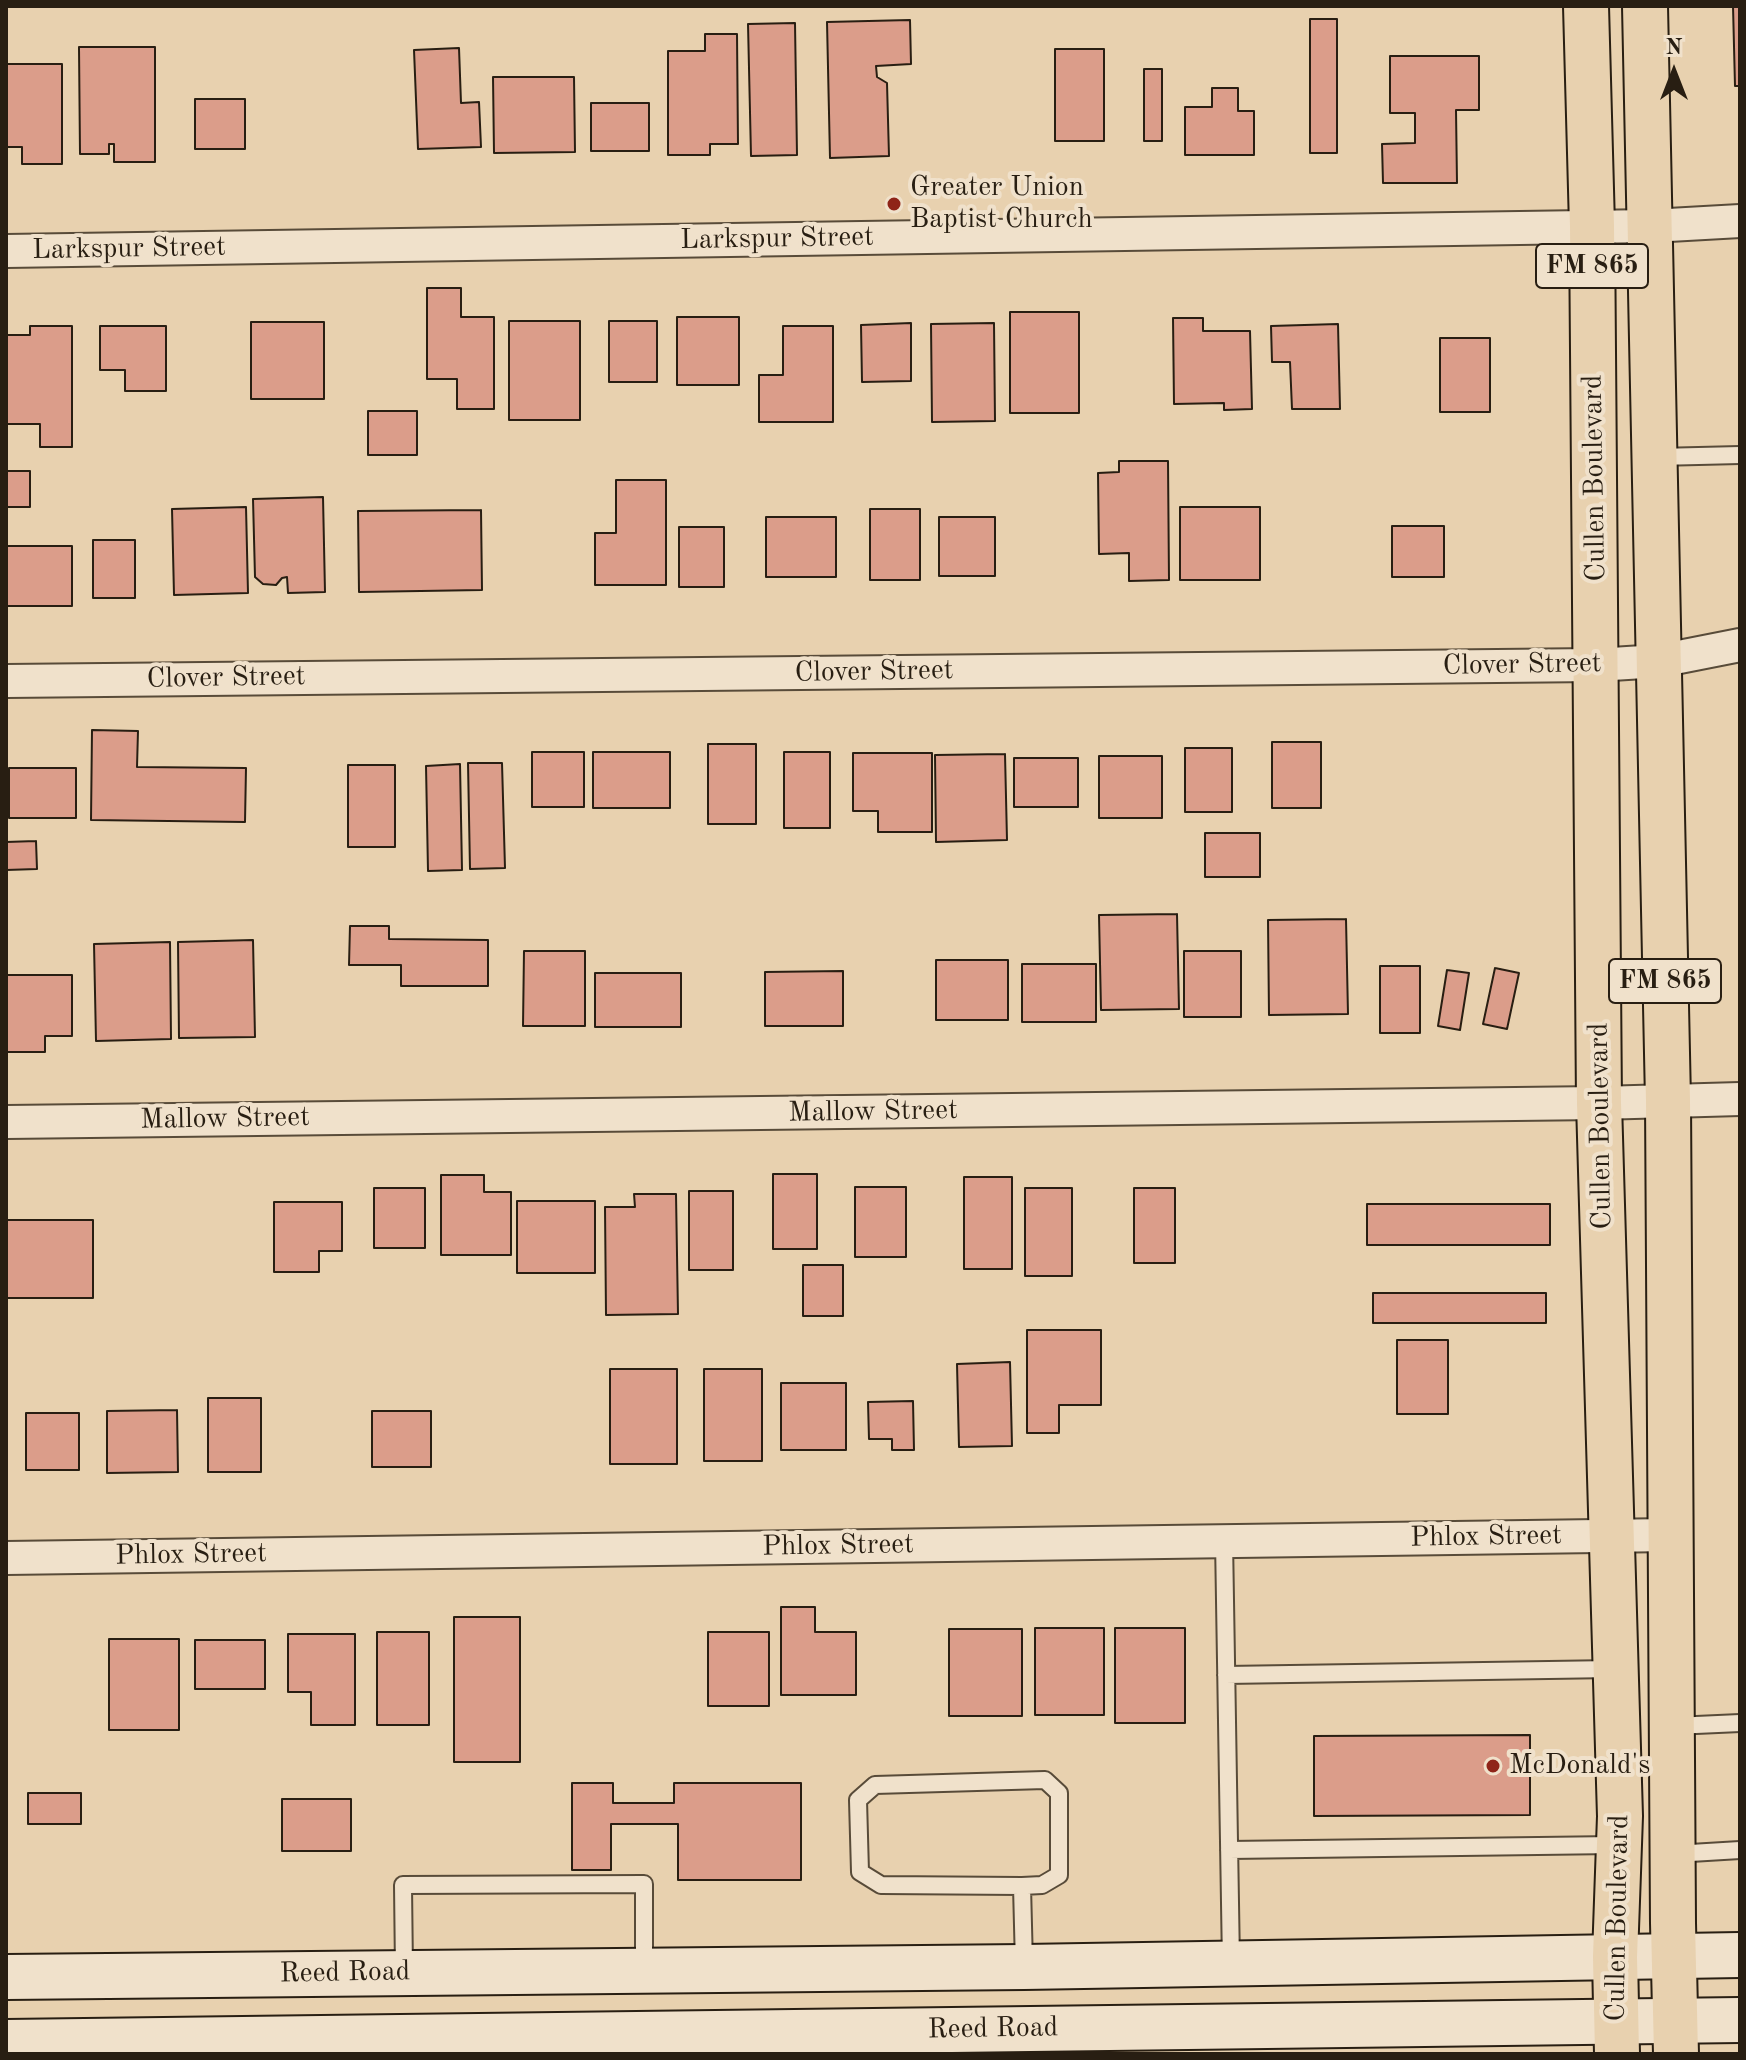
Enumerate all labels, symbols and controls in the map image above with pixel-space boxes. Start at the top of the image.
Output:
north arrow [1634,32,1714,112]
text: N [1666,37,1682,59]
place label: Greater Union Baptist Church [910,171,1093,237]
marker: Greater Union Baptist Church [885,195,903,213]
street label: Larkspur Street [680,221,874,257]
street label: Larkspur Street [32,231,226,267]
road number: FM 865 [1536,244,1648,288]
street label: Cullen Boulevard [1576,374,1614,582]
street label: Clover Street [1442,647,1602,683]
street label: Clover Street [794,654,954,690]
street label: Clover Street [146,660,306,696]
road number: FM 865 [1609,959,1721,1003]
street label: Cullen Boulevard [1582,1022,1620,1230]
street label: Mallow Street [788,1094,958,1130]
street label: Mallow Street [140,1101,310,1137]
street label: Phlox Street [1410,1519,1562,1555]
street label: Phlox Street [762,1528,914,1564]
street label: Phlox Street [115,1537,267,1573]
place label: McDonald's [1509,1749,1650,1783]
marker: McDonald's [1484,1757,1502,1775]
street label: Cullen Boulevard [1599,1814,1637,2022]
street label: Reed Road [279,1955,411,1991]
street label: Reed Road [927,2011,1059,2047]

